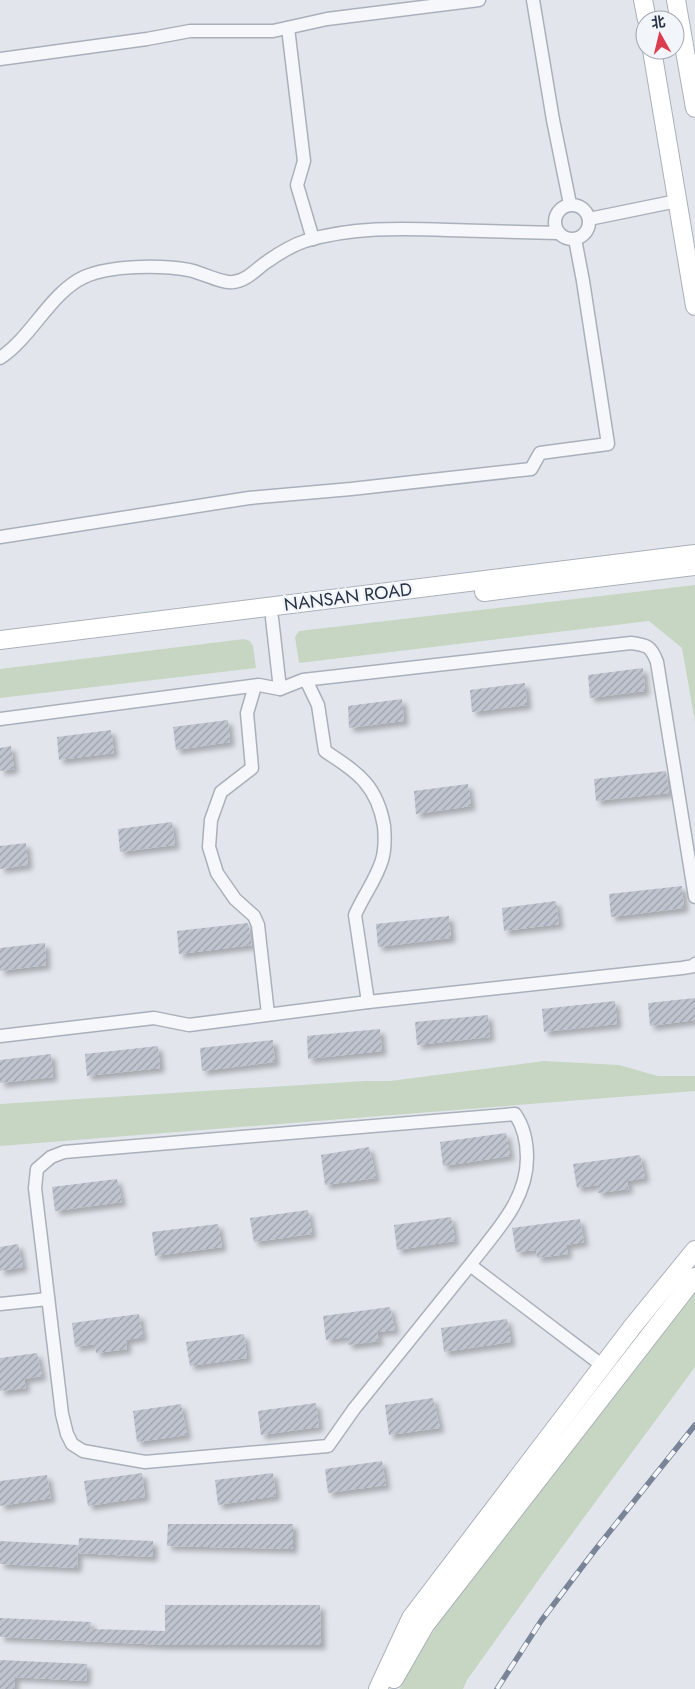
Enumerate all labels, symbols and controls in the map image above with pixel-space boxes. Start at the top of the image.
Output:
north arrow [635,10,685,60]
text: 北 [650,11,667,33]
street label: NANSAN ROAD [283,576,413,618]

